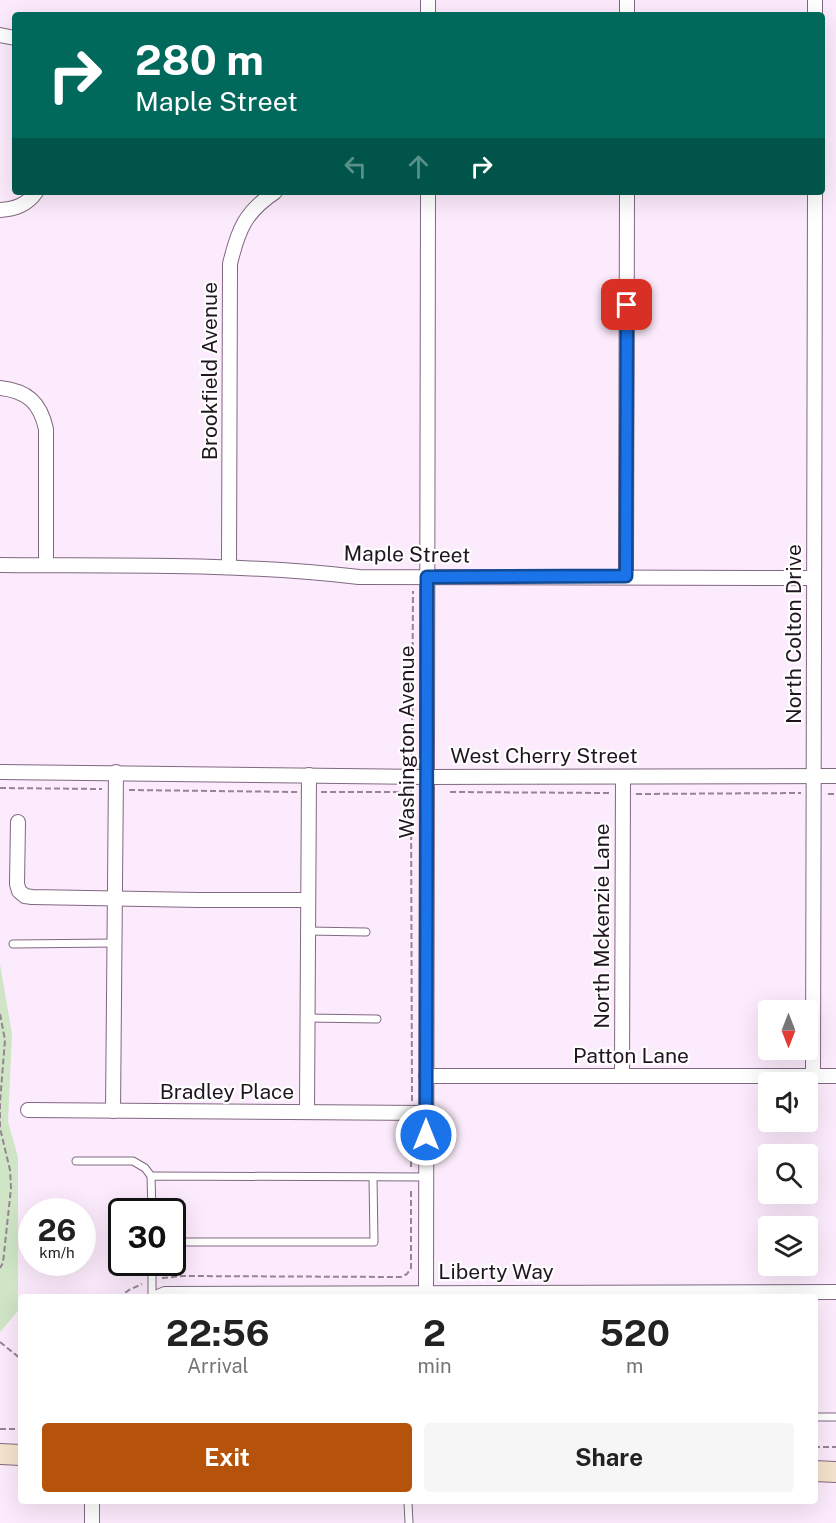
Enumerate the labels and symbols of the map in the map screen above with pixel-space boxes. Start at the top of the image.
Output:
pin [601,279,652,330]
street label: Brookfield Avenue [197,282,222,460]
street label: Maple Street [343,540,471,568]
street label: North Colton Drive [781,544,806,724]
street label: Washington Avenue [394,645,419,839]
street label: West Cherry Street [450,743,638,768]
street label: North Mckenzie Lane [589,823,614,1029]
north arrow [758,1000,818,1060]
street label: Patton Lane [573,1043,689,1068]
street label: Bradley Place [160,1079,294,1104]
position arrow [394,1103,458,1167]
speed limit sign: 30 [108,1198,186,1276]
street label: Liberty Way [438,1259,554,1284]

